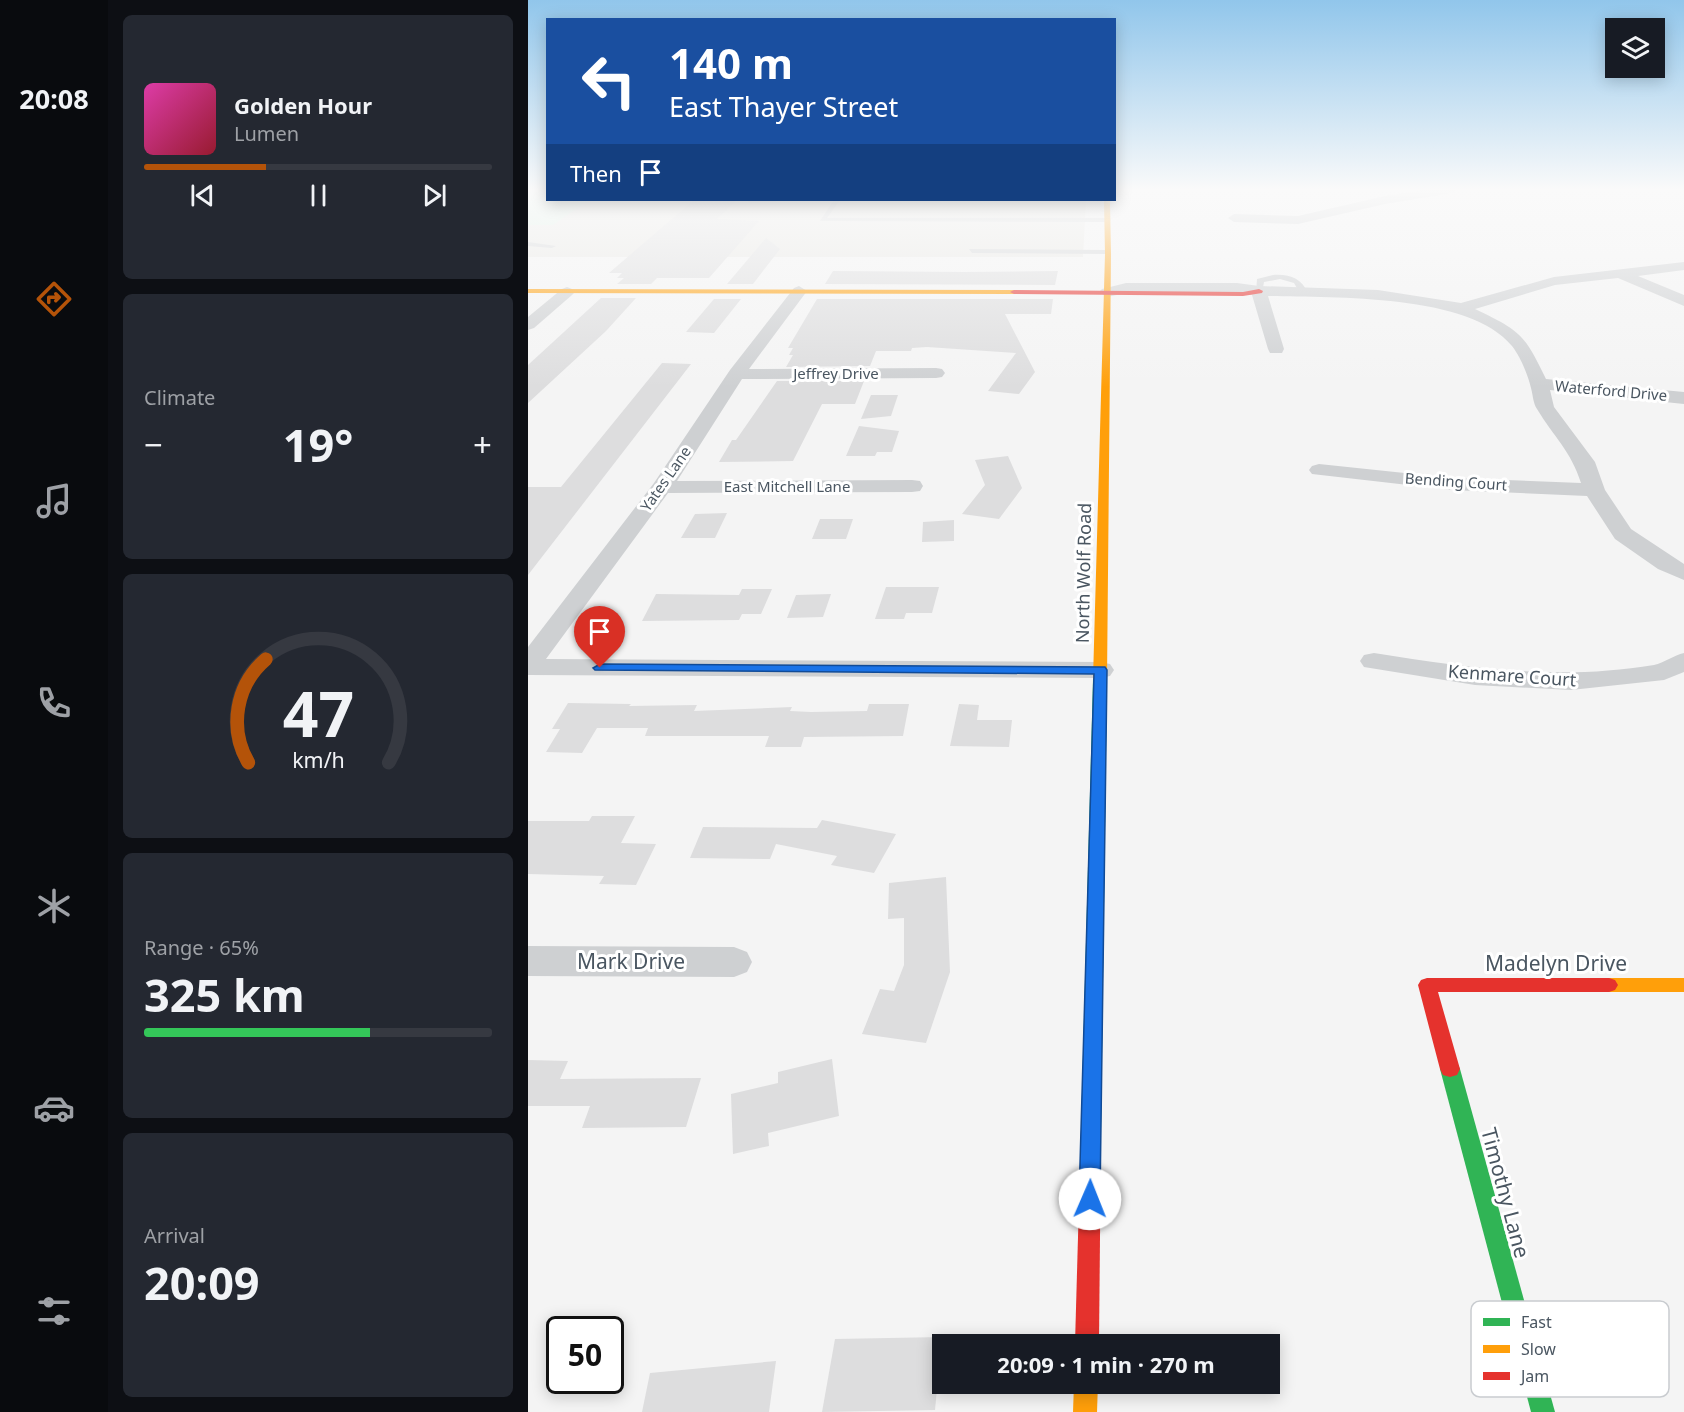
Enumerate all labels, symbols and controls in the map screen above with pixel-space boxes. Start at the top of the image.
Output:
map controls [1605,18,1665,78]
button: layers [1605,18,1665,78]
text: 140 m [669,34,793,91]
icon: left [570,42,648,120]
text: 20:08 [19,80,89,117]
text: East Thayer Street [669,88,898,125]
text: Golden Hour [234,90,372,120]
text: Lumen [234,120,299,147]
icon: arrive [634,156,667,189]
text: Then [570,158,622,188]
icon: previous [186,179,219,212]
icon: pause [302,179,335,212]
icon: next [418,179,451,212]
icon: directions [33,278,75,320]
street label: Jeffrey Drive [791,363,879,383]
street label: Waterford Drive [1554,375,1668,405]
text: Climate [144,384,215,411]
text: 19° [283,414,353,475]
text: − [144,422,163,467]
text: + [473,422,492,467]
street label: Yates Lane [635,442,695,515]
street label: Bending Court [1404,467,1508,495]
street label: East Mitchell Lane [724,476,850,496]
icon: music [33,480,75,522]
street label: North Wolf Road [1070,503,1096,643]
pin [574,606,625,668]
icon: arrive [583,615,616,648]
street label: Kenmare Court [1447,659,1578,691]
text: 47 [282,670,354,755]
icon: phone [33,682,75,724]
text: km/h [292,745,344,774]
icon: climate [33,885,75,927]
text: Range · 65% [144,934,259,961]
street label: Mark Drive [577,947,685,975]
street label: Madelyn Drive [1485,949,1627,977]
text: 325 km [144,964,305,1025]
icon: car [33,1087,75,1129]
street label: Timothy Lane [1475,1125,1537,1261]
position arrow [1058,1167,1122,1231]
text: Arrival [144,1222,205,1249]
text: 20:09 [144,1252,260,1313]
icon: filters [33,1290,75,1332]
legend [1471,1301,1669,1397]
text: Fast [1521,1311,1552,1333]
speed limit sign: 50 [546,1316,624,1394]
text: Slow [1521,1338,1556,1360]
text: 20:09 · 1 min · 270 m [997,1349,1215,1379]
text: Jam [1519,1365,1549,1387]

